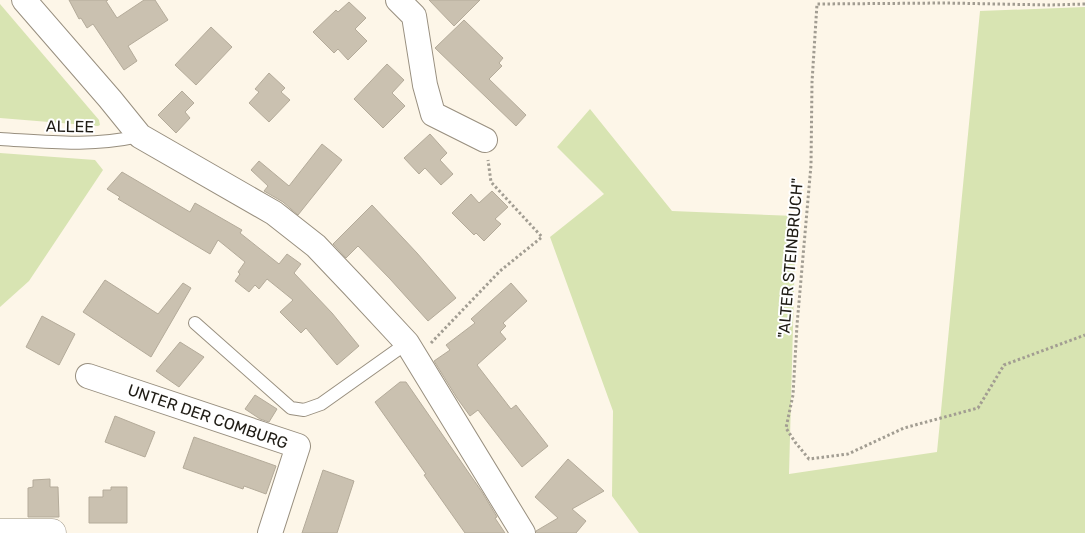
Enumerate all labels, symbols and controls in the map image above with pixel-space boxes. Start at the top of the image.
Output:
street label: ALLEE [46,117,94,136]
street label: "ALTER STEINBRUCH" [774,177,807,339]
street label: UNTER DER COMBURG [125,380,290,453]

